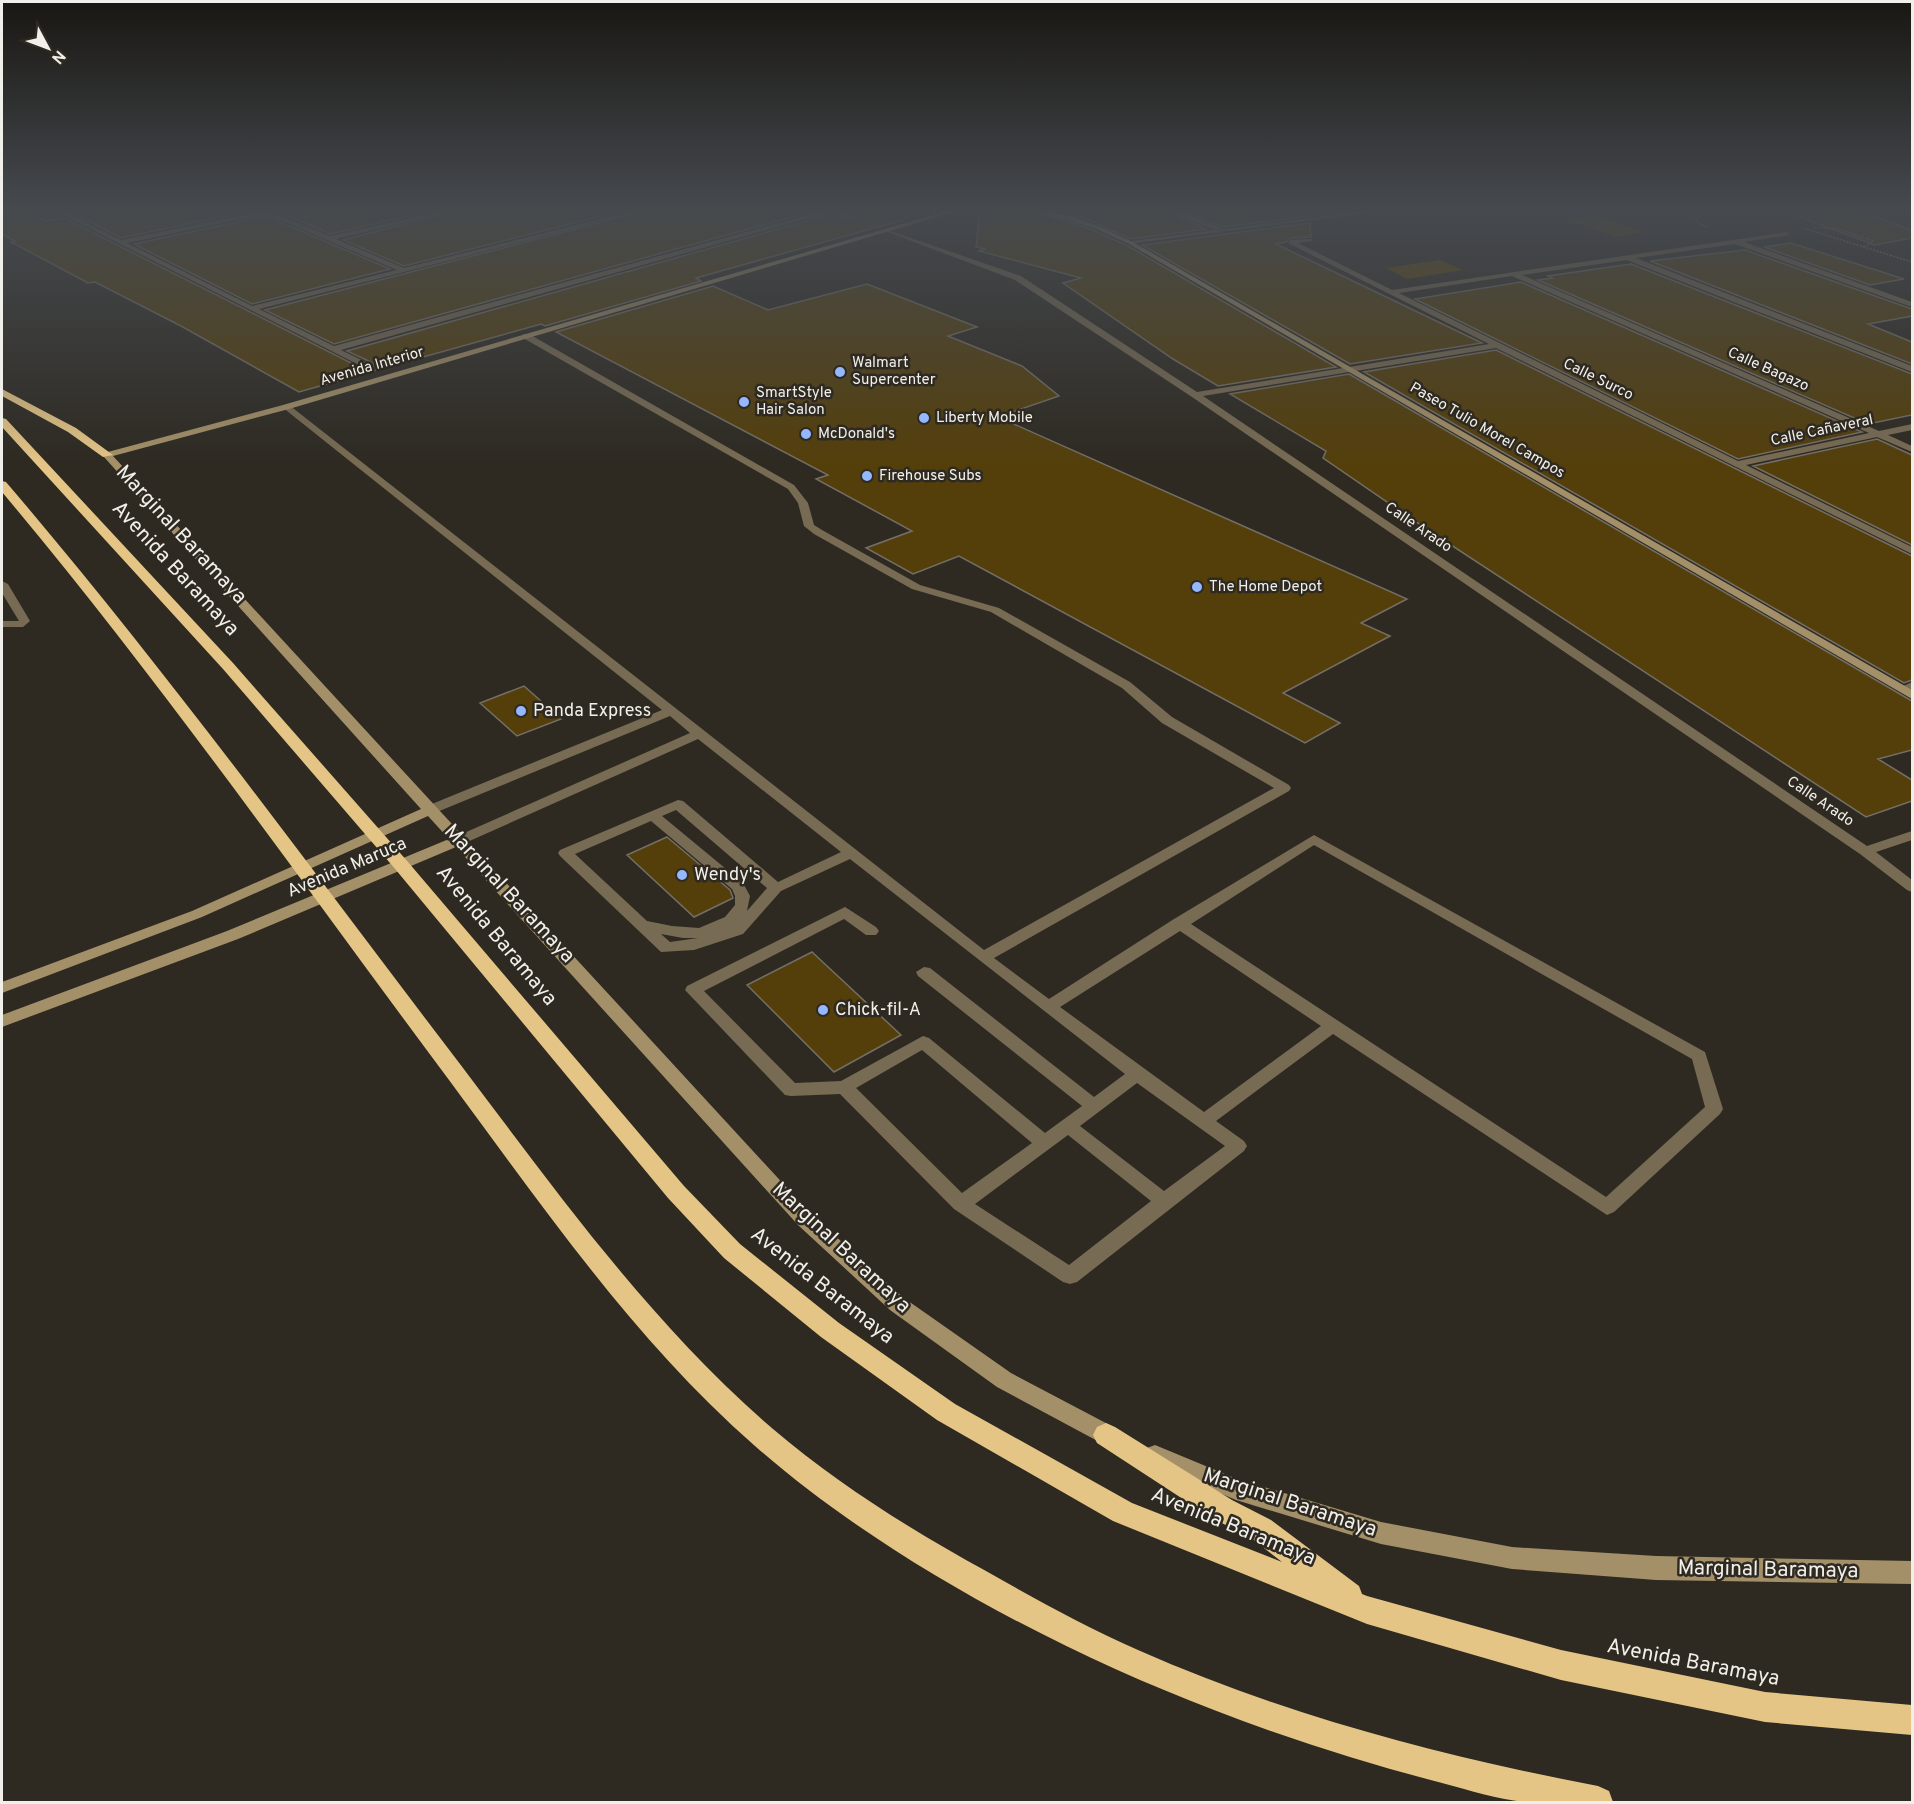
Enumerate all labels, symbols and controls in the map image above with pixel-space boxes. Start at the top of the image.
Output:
north arrow [18,18,78,78]
text: N [46,46,69,67]
street label: Avenida Interior [318,343,426,391]
street label: Calle Bagazo [1724,344,1812,396]
place label: Walmart Supercenter [852,354,936,390]
street label: Calle Surco [1560,355,1636,405]
marker: Walmart Supercenter [833,365,847,379]
street label: Paseo Tulio Morel Campos [1406,379,1568,483]
place label: SmartStyle Hair Salon [756,384,832,420]
marker: SmartStyle Hair Salon [737,395,751,409]
place label: Liberty Mobile [936,409,1033,428]
marker: Liberty Mobile [917,411,931,425]
street label: Calle Cañaveral [1769,411,1875,451]
place label: McDonald's [818,425,895,444]
marker: McDonald's [799,427,813,441]
street label: Marginal Baramaya [109,460,253,610]
place label: Firehouse Subs [879,467,981,486]
marker: Firehouse Subs [860,469,874,483]
street label: Avenida Baramaya [105,496,245,642]
street label: Calle Arado [1381,499,1455,557]
place label: The Home Depot [1209,578,1322,597]
marker: The Home Depot [1190,580,1204,594]
place label: Panda Express [533,700,651,723]
marker: Panda Express [514,704,528,718]
street label: Calle Arado [1783,773,1857,831]
street label: Marginal Baramaya [437,819,581,969]
street label: Avenida Maruca [284,832,410,904]
street label: Avenida Baramaya [429,860,563,1012]
place label: Wendy's [694,864,761,887]
marker: Wendy's [675,868,689,882]
place label: Chick-fil-A [835,999,921,1022]
marker: Chick-fil-A [816,1003,830,1017]
street label: Marginal Baramaya [766,1176,916,1320]
street label: Avenida Baramaya [745,1221,899,1351]
street label: Marginal Baramaya [1200,1462,1380,1544]
street label: Avenida Baramaya [1147,1482,1319,1572]
street label: Marginal Baramaya [1677,1555,1859,1585]
street label: Avenida Baramaya [1604,1633,1782,1693]

